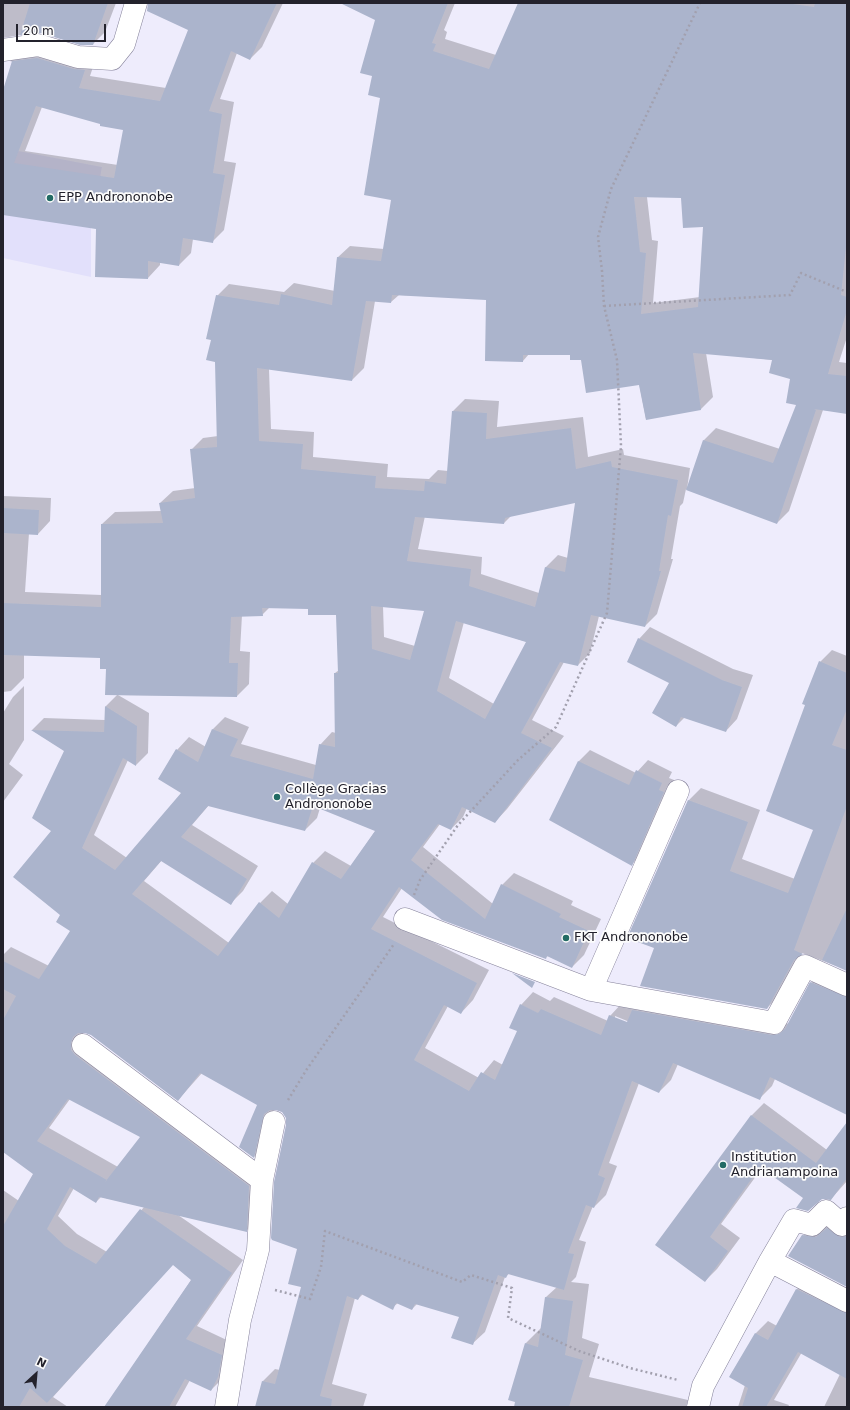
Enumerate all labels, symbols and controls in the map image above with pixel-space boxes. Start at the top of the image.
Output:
scale bar [18,16,108,42]
text: 20 m [23,24,54,38]
place label: EPP Andrononobe [58,190,173,206]
marker: EPP Andrononobe [45,193,55,203]
place label: Collège Gracias Andrononobe [285,782,387,813]
marker: Collège Gracias Andrononobe [272,792,282,802]
place label: FKT Andrononobe [574,930,688,946]
marker: FKT Andrononobe [561,933,571,943]
place label: Institution Andrianampoina [731,1150,838,1181]
marker: Institution Andrianampoina [718,1160,728,1170]
north arrow [16,1354,56,1394]
text: N [34,1355,48,1371]

